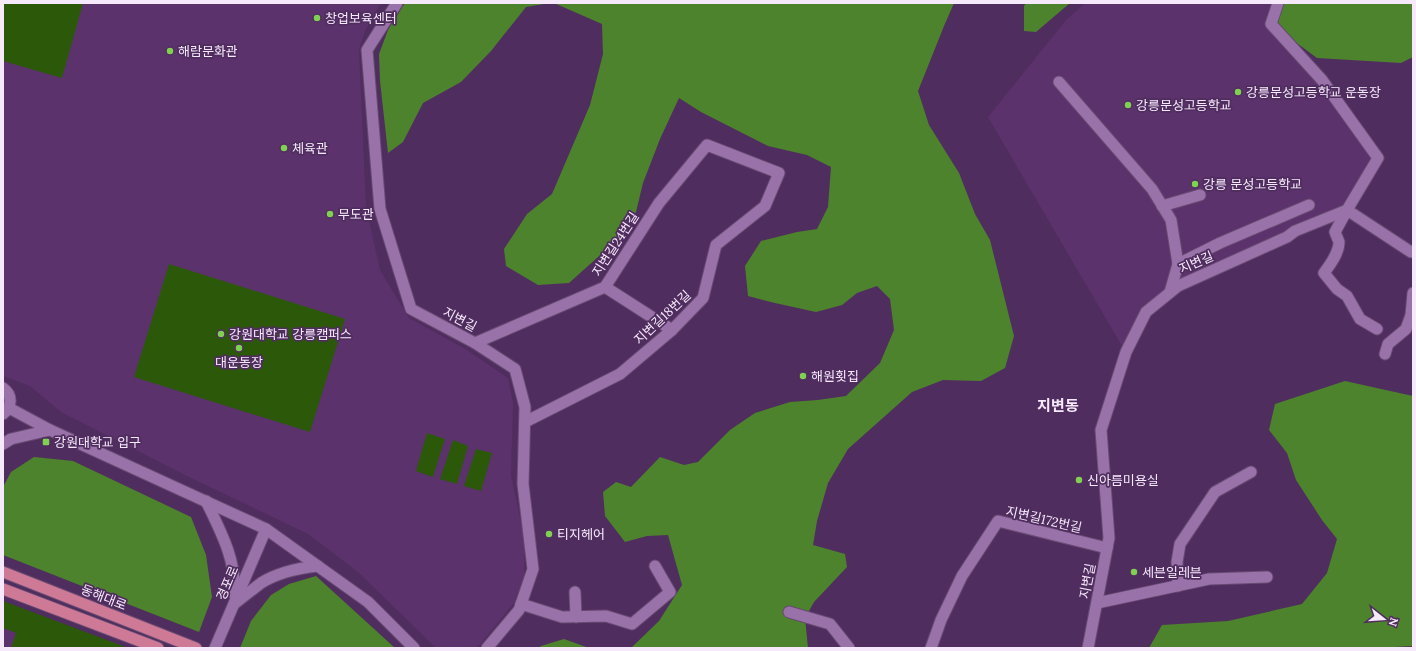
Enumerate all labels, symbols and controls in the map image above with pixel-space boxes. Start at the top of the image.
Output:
place label: 창업보육센터 [325,10,397,27]
marker: 창업보육센터 [312,13,322,23]
place label: 해람문화관 [178,43,238,60]
marker: 해람문화관 [165,46,175,56]
place label: 강릉문성고등학교 운동장 [1246,84,1381,101]
marker: 강릉문성고등학교 운동장 [1233,87,1243,97]
place label: 강릉문성고등학교 [1136,97,1232,114]
marker: 강릉문성고등학교 [1123,100,1133,110]
place label: 체육관 [292,140,328,157]
marker: 체육관 [279,143,289,153]
place label: 강릉 문성고등학교 [1203,176,1302,193]
marker: 강릉 문성고등학교 [1190,179,1200,189]
place label: 무도관 [338,206,374,223]
marker: 무도관 [325,209,335,219]
street label: 지변길24번길 [588,209,643,280]
street label: 지변길 [1176,247,1216,278]
street label: 지변길18번길 [630,287,694,348]
street label: 지변길 [440,304,480,335]
place label: 강원대학교 강릉캠퍼스 [229,326,352,343]
marker: 강원대학교 강릉캠퍼스 [216,329,226,339]
marker: 대운동장 [234,343,244,353]
place label: 대운동장 [215,354,263,371]
place label: 해원횟집 [811,368,859,385]
marker: 해원횟집 [798,371,808,381]
district label: 지변동 [1037,396,1079,415]
place label: 강원대학교 입구 [54,434,141,451]
marker: 강원대학교 입구 [41,437,51,447]
place label: 신아름미용실 [1087,472,1159,489]
marker: 신아름미용실 [1074,475,1084,485]
street label: 지변길172번길 [1004,502,1084,536]
place label: 티지헤어 [557,526,605,543]
marker: 티지헤어 [544,529,554,539]
street label: 지변길 [1076,562,1099,600]
street label: 경포로 [213,563,242,603]
place label: 세븐일레븐 [1142,564,1202,581]
marker: 세븐일레븐 [1129,567,1139,577]
street label: 동해대로 [78,581,129,614]
north arrow [1364,599,1404,639]
text: N [1385,616,1402,629]

